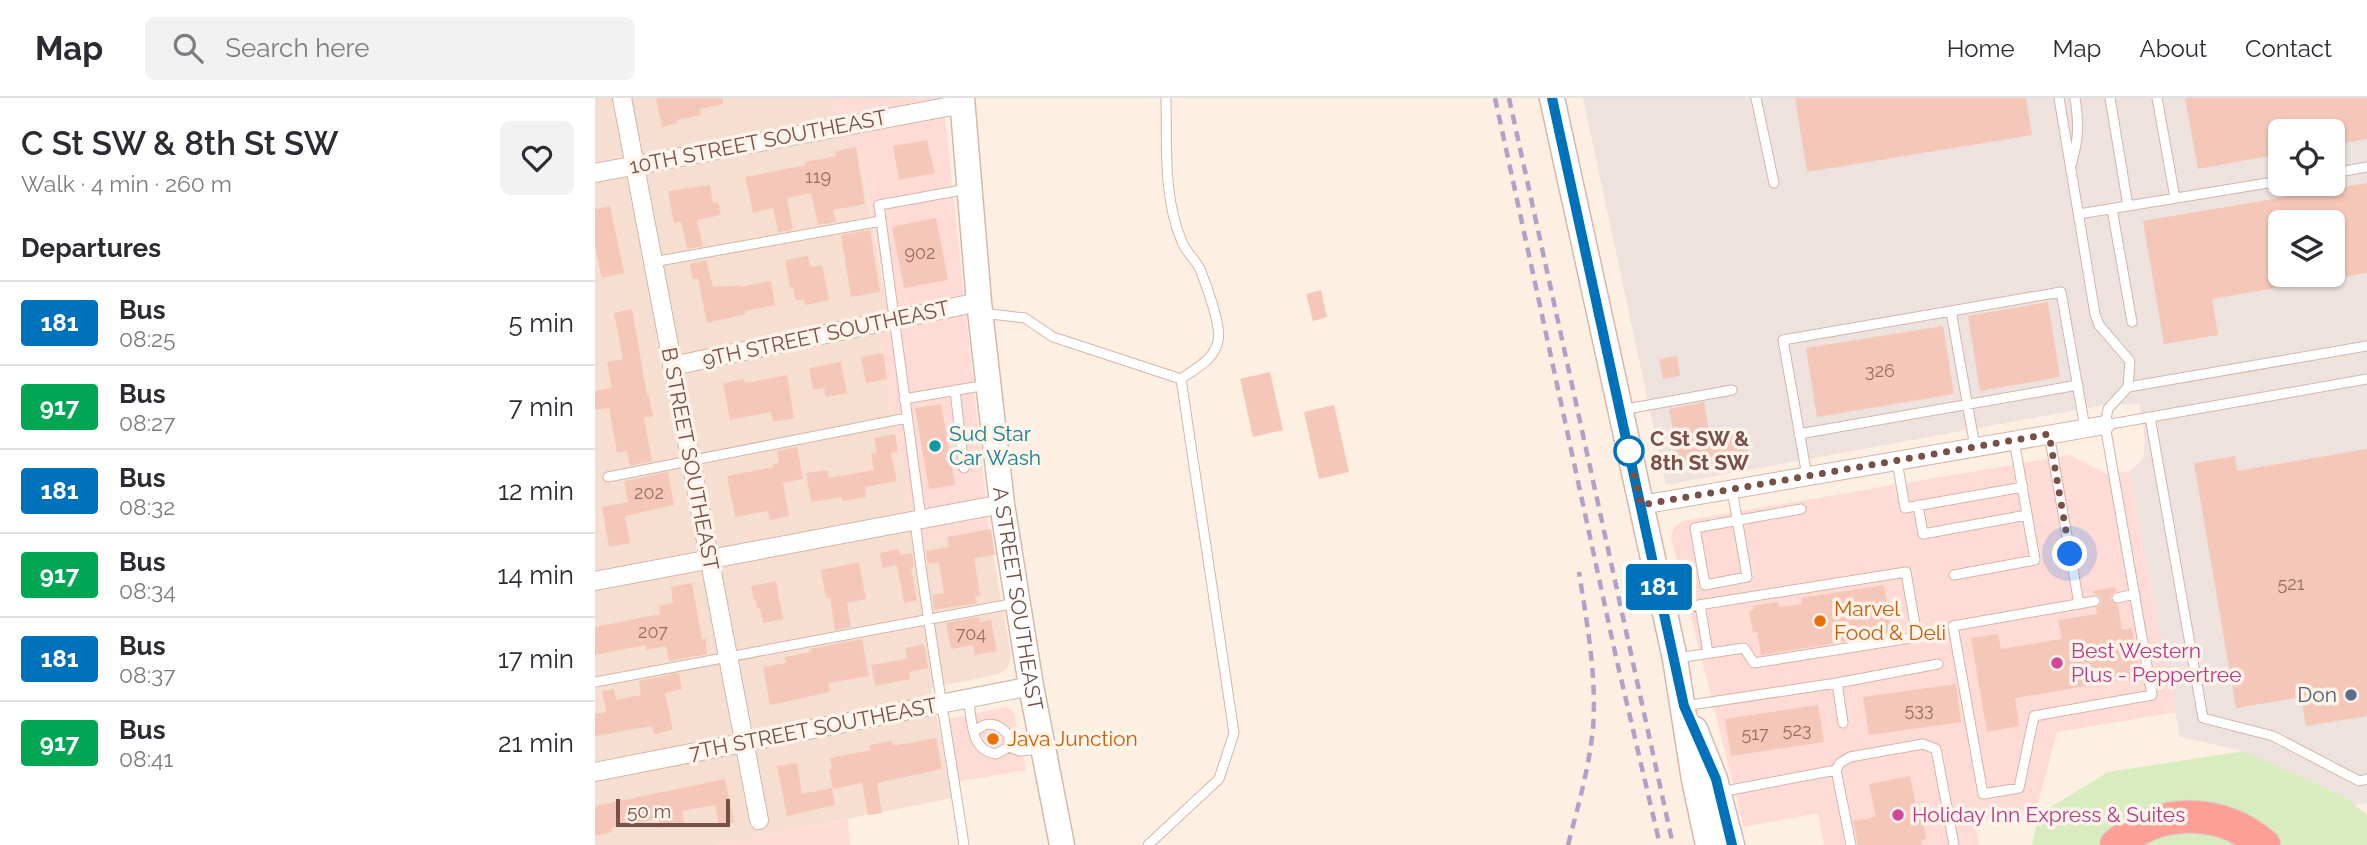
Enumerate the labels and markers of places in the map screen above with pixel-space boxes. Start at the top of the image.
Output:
place label: Sud Star Car Wash [949,421,1041,470]
place label: C St SW & 8th St SW [1650,426,1750,475]
marker: C St SW & 8th St SW [1614,436,1644,466]
marker: Sud Star Car Wash [927,438,943,454]
place label: Marvel Food & Deli [1834,596,1946,645]
marker: Marvel Food & Deli [1812,613,1828,629]
place label: Best Western Plus - Peppertree [2071,638,2241,687]
marker: Best Western Plus - Peppertree [2049,655,2065,671]
place label: Don [2297,682,2337,707]
marker: Don [2343,687,2359,703]
place label: Java Junction [1007,726,1138,751]
marker: Java Junction [985,731,1001,747]
place label: Holiday Inn Express & Suites [1912,802,2185,827]
marker: Holiday Inn Express & Suites [1890,807,1906,823]

